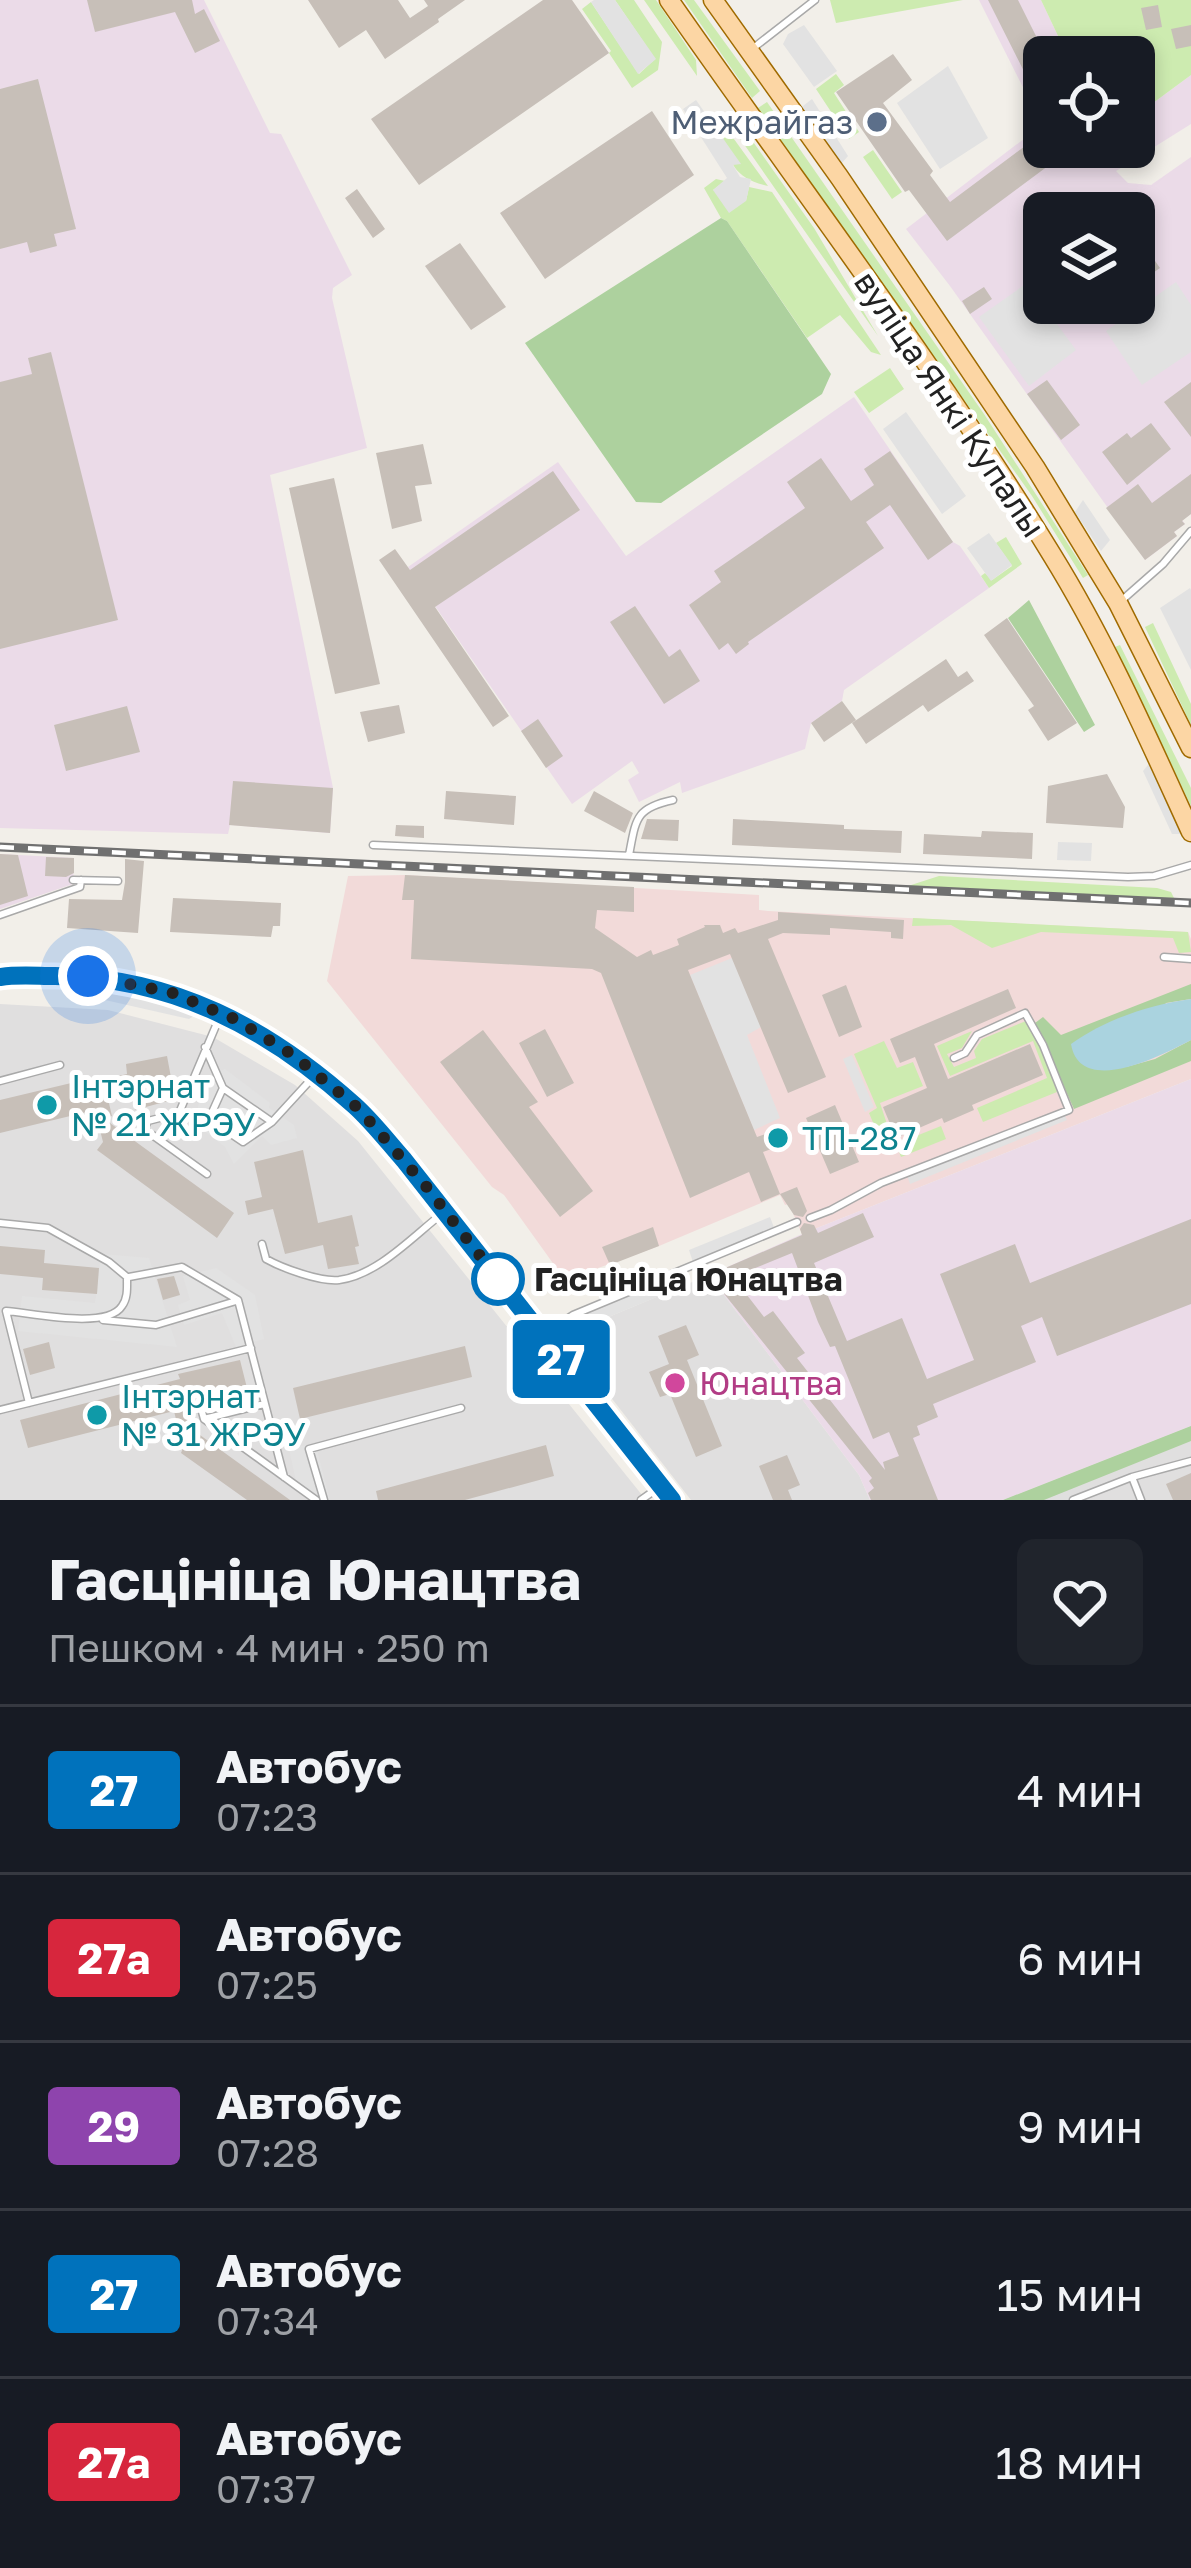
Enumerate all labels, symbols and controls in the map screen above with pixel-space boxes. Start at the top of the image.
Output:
map controls [1023,36,1155,324]
button: locate [1023,36,1155,168]
place label: Межрайгаз [670,102,853,141]
marker: Межрайгаз [864,109,890,135]
button: layers [1023,192,1155,324]
street label: вуліца Янкі Купалы [847,263,1054,544]
your location [58,946,118,1006]
place label: Інтэрнат № 21 ЖРЭУ [71,1066,256,1143]
marker: Інтэрнат № 21 ЖРЭУ [34,1092,60,1118]
place label: ТП-287 [802,1118,917,1157]
marker: ТП-287 [765,1125,791,1151]
marker: Гасцініца Юнацтва [473,1254,523,1304]
place label: Гасцініца Юнацтва [534,1259,843,1298]
line badge: 27 [507,1320,615,1398]
text: 27 [537,1334,585,1384]
place label: Юнацтва [699,1363,843,1402]
marker: Юнацтва [662,1370,688,1396]
place label: Інтэрнат № 31 ЖРЭУ [121,1376,306,1453]
marker: Інтэрнат № 31 ЖРЭУ [84,1402,110,1428]
button: heart [1017,1539,1143,1665]
text: Гасцініца Юнацтва [48,1544,581,1613]
text: Пешком · 4 мин · 250 m [48,1624,490,1671]
text: Автобус [216,1739,402,1793]
text: 4 мин [1017,1763,1143,1817]
text: 27 [90,1765,138,1815]
text: 07:23 [216,1793,318,1840]
text: Автобус [216,1907,402,1961]
text: 6 мин [1017,1931,1143,1985]
text: 27а [78,1933,150,1983]
text: 07:25 [216,1961,318,2008]
text: Автобус [216,2075,402,2129]
text: 9 мин [1017,2099,1143,2153]
text: 29 [88,2101,140,2151]
text: 07:28 [216,2129,319,2176]
text: Автобус [216,2243,402,2297]
text: 15 мин [997,2267,1143,2321]
text: 27 [90,2269,138,2319]
text: 07:34 [216,2297,319,2344]
text: Автобус [216,2411,402,2465]
text: 18 мин [995,2435,1143,2489]
text: 27а [78,2437,150,2487]
text: 07:37 [216,2465,316,2512]

